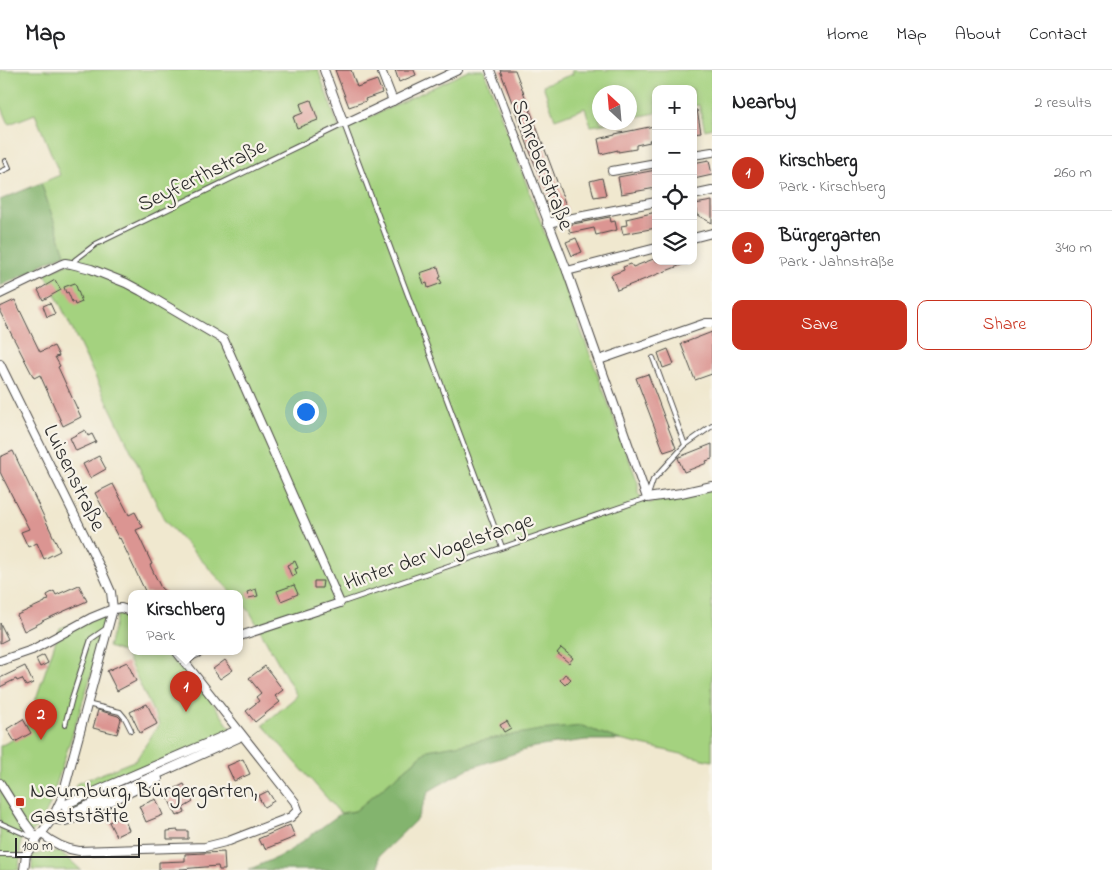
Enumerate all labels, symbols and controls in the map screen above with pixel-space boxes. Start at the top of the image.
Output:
text: Map [25,17,66,52]
text: Home [827,22,868,48]
text: Map [896,22,927,48]
text: About [955,22,1001,48]
text: Contact [1029,22,1087,48]
north arrow [592,85,637,130]
map controls [652,85,697,265]
button: + [652,85,697,130]
text: Nearby [732,88,796,118]
text: 2 results [1034,91,1092,115]
street label: Schreberstraße [502,95,581,235]
button: − [652,130,697,175]
street label: Seyferthstraße [133,132,273,223]
text: Kirschberg [779,148,858,175]
text: 1 [745,161,751,185]
text: 260 m [1054,161,1092,185]
button: locate [652,175,697,220]
text: Park · Kirschberg [779,175,886,199]
button: layers [652,220,697,265]
text: Bürgergarten [779,223,880,250]
text: 2 [744,236,752,260]
text: 340 m [1055,236,1092,260]
text: Park · Jahnstraße [779,250,894,274]
button: Save [732,300,907,350]
button: Share [917,300,1092,350]
your location [293,399,319,425]
street label: Luisenstraße [34,420,113,537]
street label: Hinter der Vogelstange [340,505,538,601]
popup [128,590,243,655]
text: Kirschberg [146,597,225,624]
text: Park [146,624,175,648]
pin: 1 [170,671,202,712]
pin: 2 [25,699,57,740]
place label: Naumburg, Bürgergarten, Gaststätte [30,776,258,833]
marker: Naumburg, Bürgergarten, Gaststätte [14,796,26,808]
scale bar [15,835,140,858]
text: 100 m [22,836,53,857]

